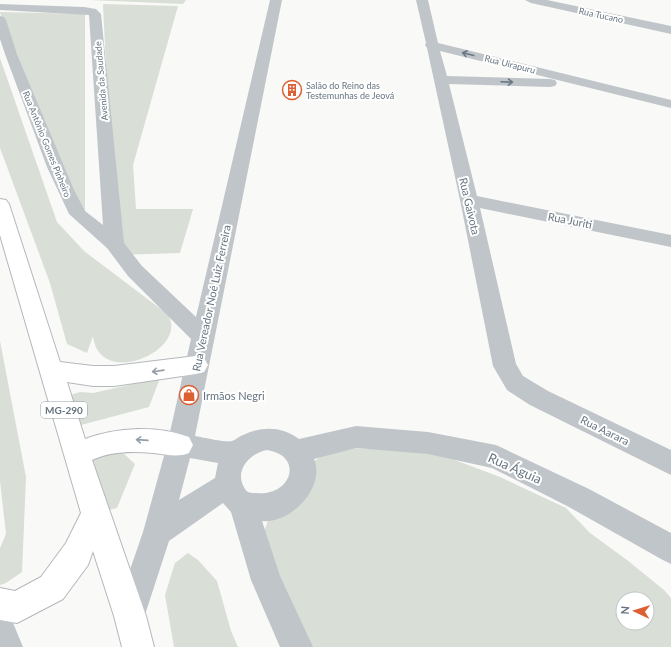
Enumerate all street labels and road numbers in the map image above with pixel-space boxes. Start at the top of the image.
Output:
street label: Rua Tucano [578,5,624,25]
street label: Avenida da Saudade [92,41,110,121]
street label: Rua Uirapuru [483,52,537,76]
street label: Rua Antônio Gomes Pinheiro [21,89,73,199]
street label: Rua Gaivota [457,176,483,236]
street label: Rua Juriti [547,209,593,231]
street label: Rua Vereador Noé Luiz Ferreira [189,224,233,372]
road number: MG-290 [41,402,87,418]
street label: Rua Aarara [579,413,631,447]
street label: Rua Águia [486,449,544,487]

